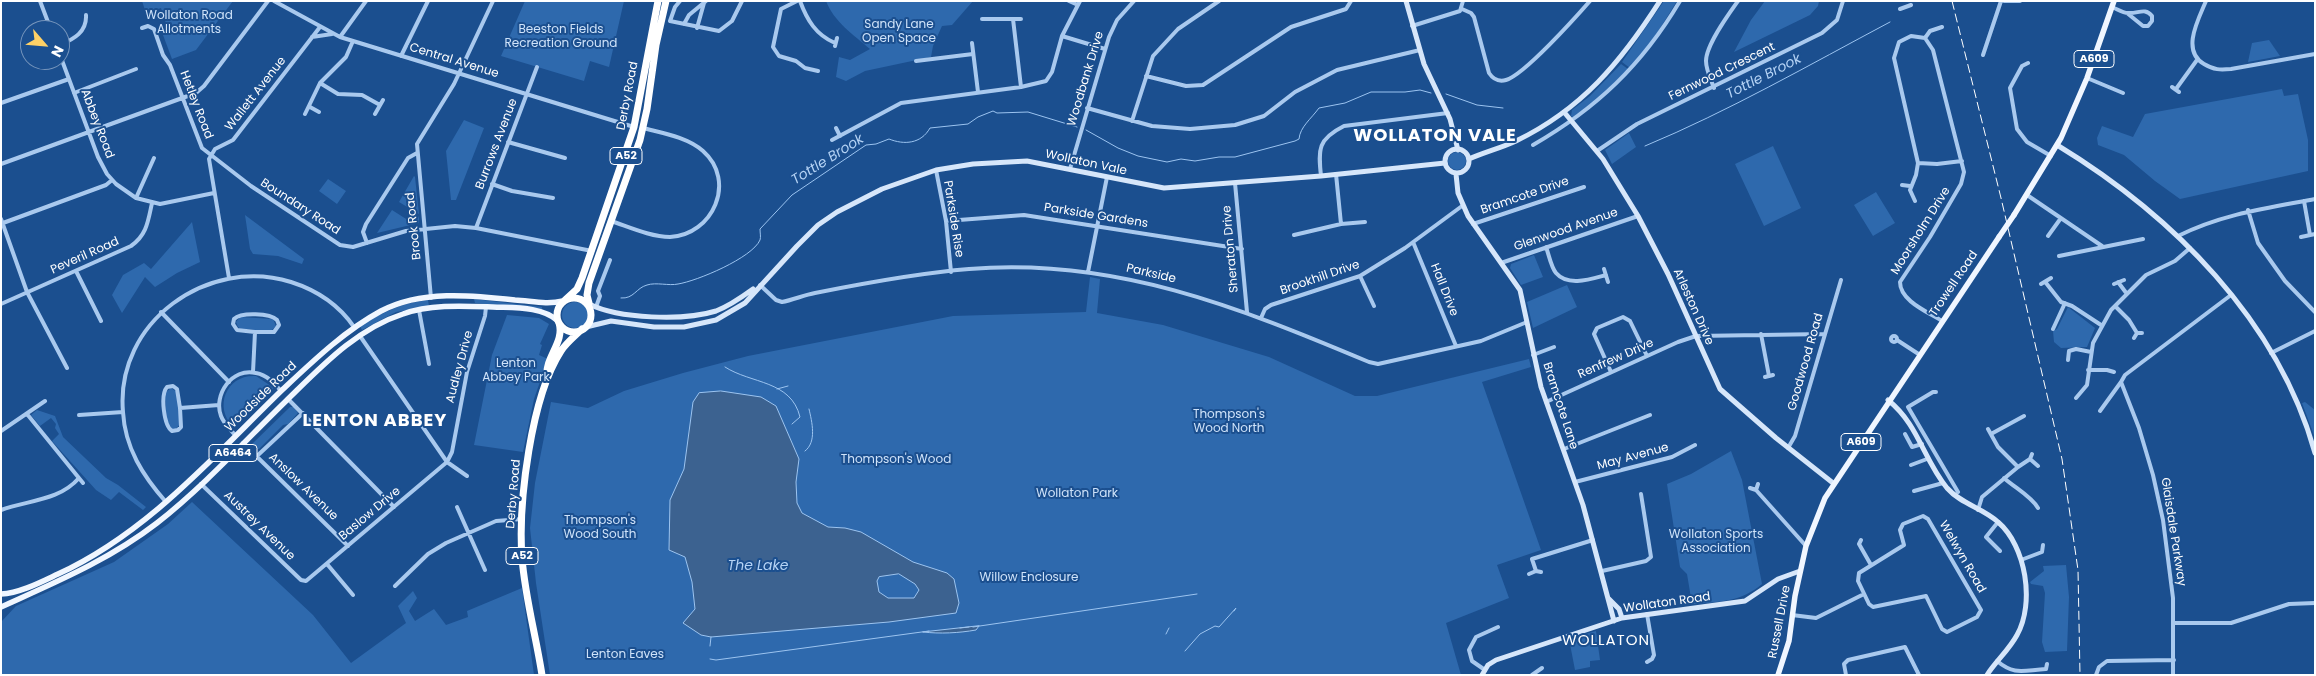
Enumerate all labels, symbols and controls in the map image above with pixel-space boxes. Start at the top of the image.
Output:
park label: Wollaton Road Allotments [145,9,233,37]
park label: Sandy Lane Open Space [862,18,936,46]
north arrow [20,20,70,70]
park label: Beeston Fields Recreation Ground [505,23,617,51]
street label: Woodbank Drive [1065,30,1107,128]
street label: Fernwood Crescent [1667,40,1777,104]
street label: Central Avenue [408,41,500,81]
text: N [46,42,69,61]
water label: Tottle Brook [1724,51,1804,103]
road number: A609 [2074,51,2114,68]
street label: Wallett Avenue [223,54,289,134]
street label: Derby Road [614,60,642,132]
street label: Hetley Road [176,69,216,141]
street label: Abbey Road [77,87,117,161]
street label: Burrows Avenue [473,97,521,191]
district label: WOLLATON VALE [1352,125,1518,147]
water label: Tottle Brook [789,131,867,189]
street label: Wollaton Vale [1044,147,1128,179]
road number: A52 [610,148,642,164]
street label: Bramcote Drive [1479,174,1571,218]
street label: Boundary Road [257,176,343,238]
street label: Parkside Rise [940,180,966,258]
street label: Moorsholm Drive [1888,185,1954,277]
street label: Brook Road [403,192,425,260]
street label: Parkside Gardens [1043,201,1149,231]
street label: Sheraton Drive [1220,205,1242,293]
street label: Glenwood Avenue [1512,205,1620,255]
street label: Peveril Road [49,235,121,277]
street label: Trowell Road [1927,248,1981,320]
street label: Brookhill Drive [1278,258,1362,298]
street label: Parkside [1125,261,1177,287]
street label: Hall Drive [1427,262,1461,318]
street label: Arleston Drive [1670,267,1716,347]
street label: Goodwood Road [1785,312,1827,412]
street label: Audley Drive [443,329,477,405]
street label: Renfrew Drive [1576,336,1656,382]
park label: Lenton Abbey Park [482,357,550,385]
street label: Woodside Road [222,359,300,435]
street label: Bramcote Lane [1539,361,1581,451]
park label: Thompson's Wood North [1193,408,1265,436]
district label: LENTON ABBEY [301,410,449,432]
road number: A609 [1841,434,1881,451]
street label: May Avenue [1596,441,1670,473]
road number: A6464 [209,444,257,462]
street label: Anslow Avenue [265,450,341,524]
park label: Thompson's Wood [841,453,951,467]
street label: Derby Road [504,459,524,529]
street label: Glaisdale Parkway [2157,477,2189,587]
street label: Baslow Drive [336,484,404,544]
park label: Wollaton Park [1036,487,1118,501]
street label: Austrey Avenue [220,488,298,564]
park label: Thompson's Wood South [564,514,636,542]
street label: Welwyn Road [1936,518,1988,596]
park label: Wollaton Sports Association [1669,528,1763,556]
road number: A52 [506,548,538,564]
water label: The Lake [728,558,788,574]
park label: Willow Enclosure [980,571,1078,585]
street label: Russell Drive [1766,584,1794,660]
street label: Wollaton Road [1623,590,1711,616]
district label: WOLLATON [1561,632,1651,650]
park label: Lenton Eaves [586,648,664,662]

